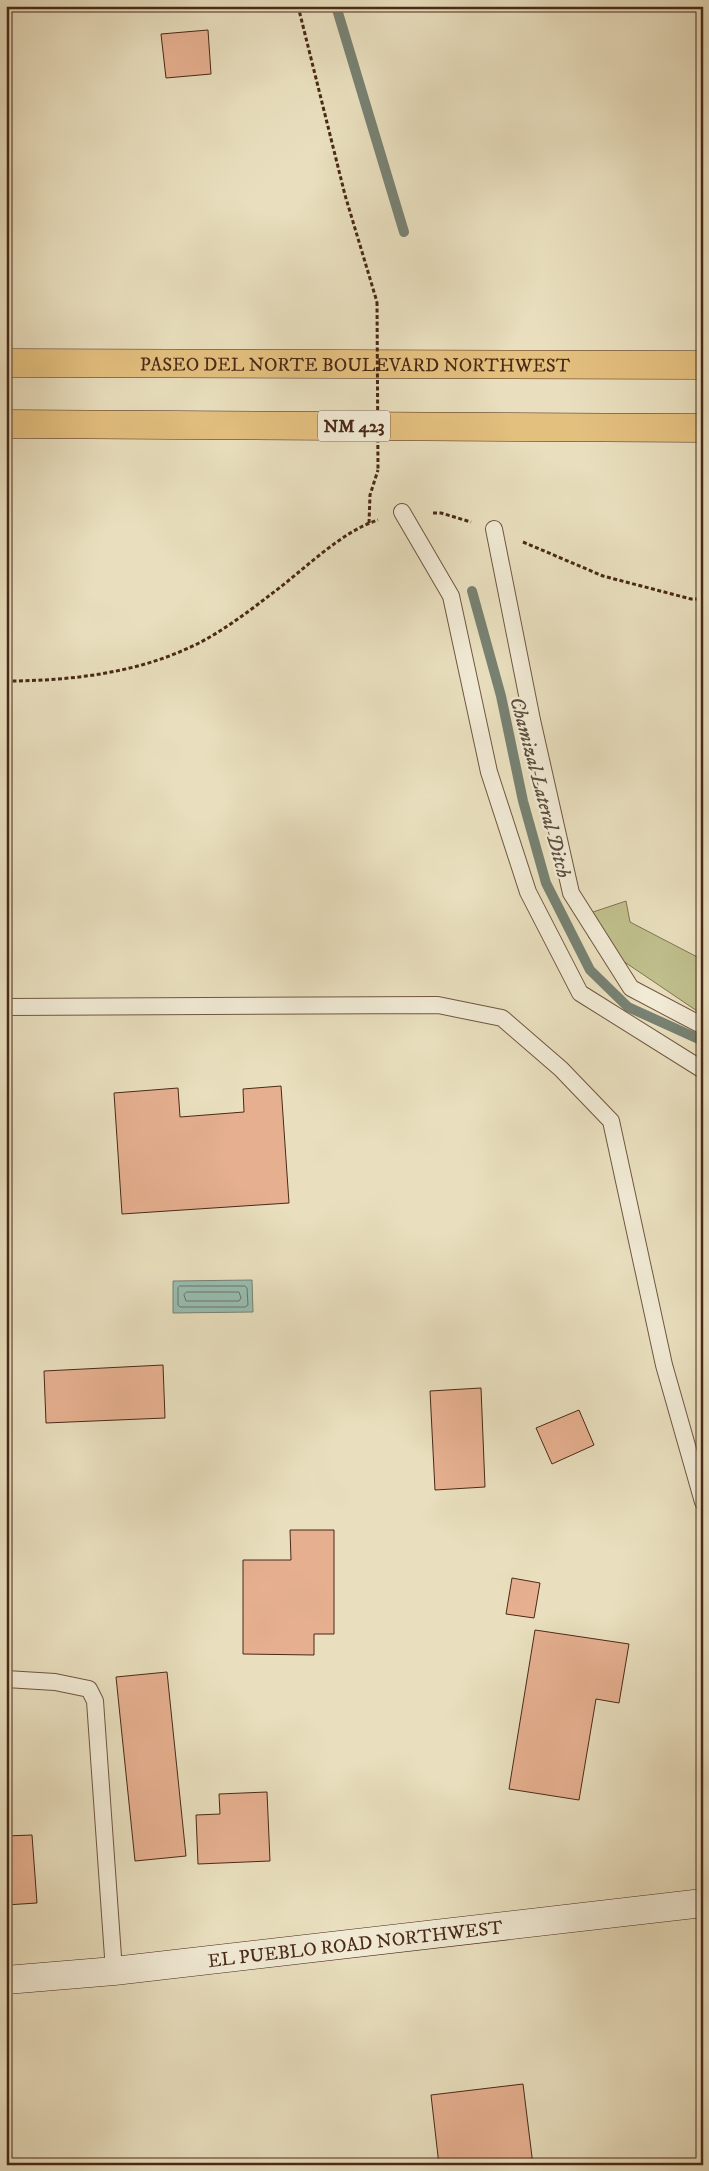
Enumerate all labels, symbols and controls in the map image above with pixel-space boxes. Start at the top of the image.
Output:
street label: PASEO DEL NORTE BOULEVARD NORTHWEST [140,353,571,378]
road number: NM 423 [318,411,390,442]
water label: Chamizal Lateral Ditch [503,694,576,881]
street label: EL PUEBLO ROAD NORTHWEST [207,1916,504,1973]

